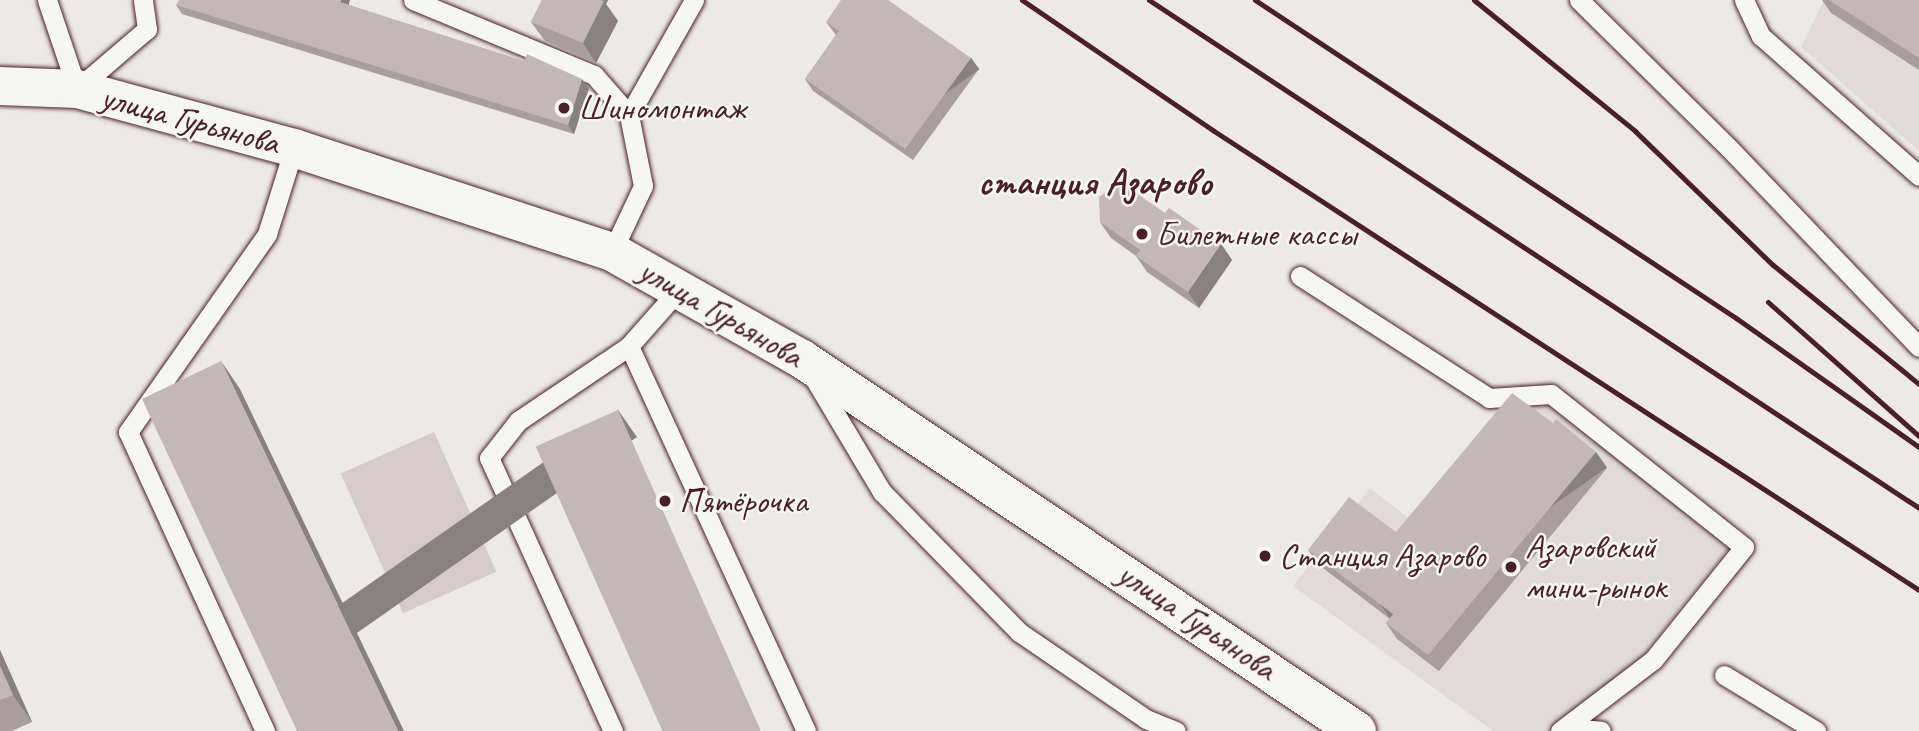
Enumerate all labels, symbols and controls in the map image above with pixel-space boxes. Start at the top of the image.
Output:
street label: улица Гурьянова [97,76,283,164]
place label: Шиномонтаж [578,87,745,129]
marker: Шиномонтаж [556,100,572,116]
district label: станция Азарово [979,160,1211,204]
place label: Билетные кассы [1156,213,1358,255]
marker: Билетные кассы [1134,226,1150,242]
street label: улица Гурьянова [632,250,810,376]
place label: Пятёрочка [679,480,807,522]
marker: Пятёрочка [657,493,673,509]
place label: Азаровский мини-рынок [1525,526,1666,608]
place label: Станция Азарово [1279,535,1485,577]
marker: Станция Азарово [1257,548,1273,564]
street label: улица Гурьянова [1110,553,1284,689]
marker: Азаровский мини-рынок [1503,559,1519,575]

